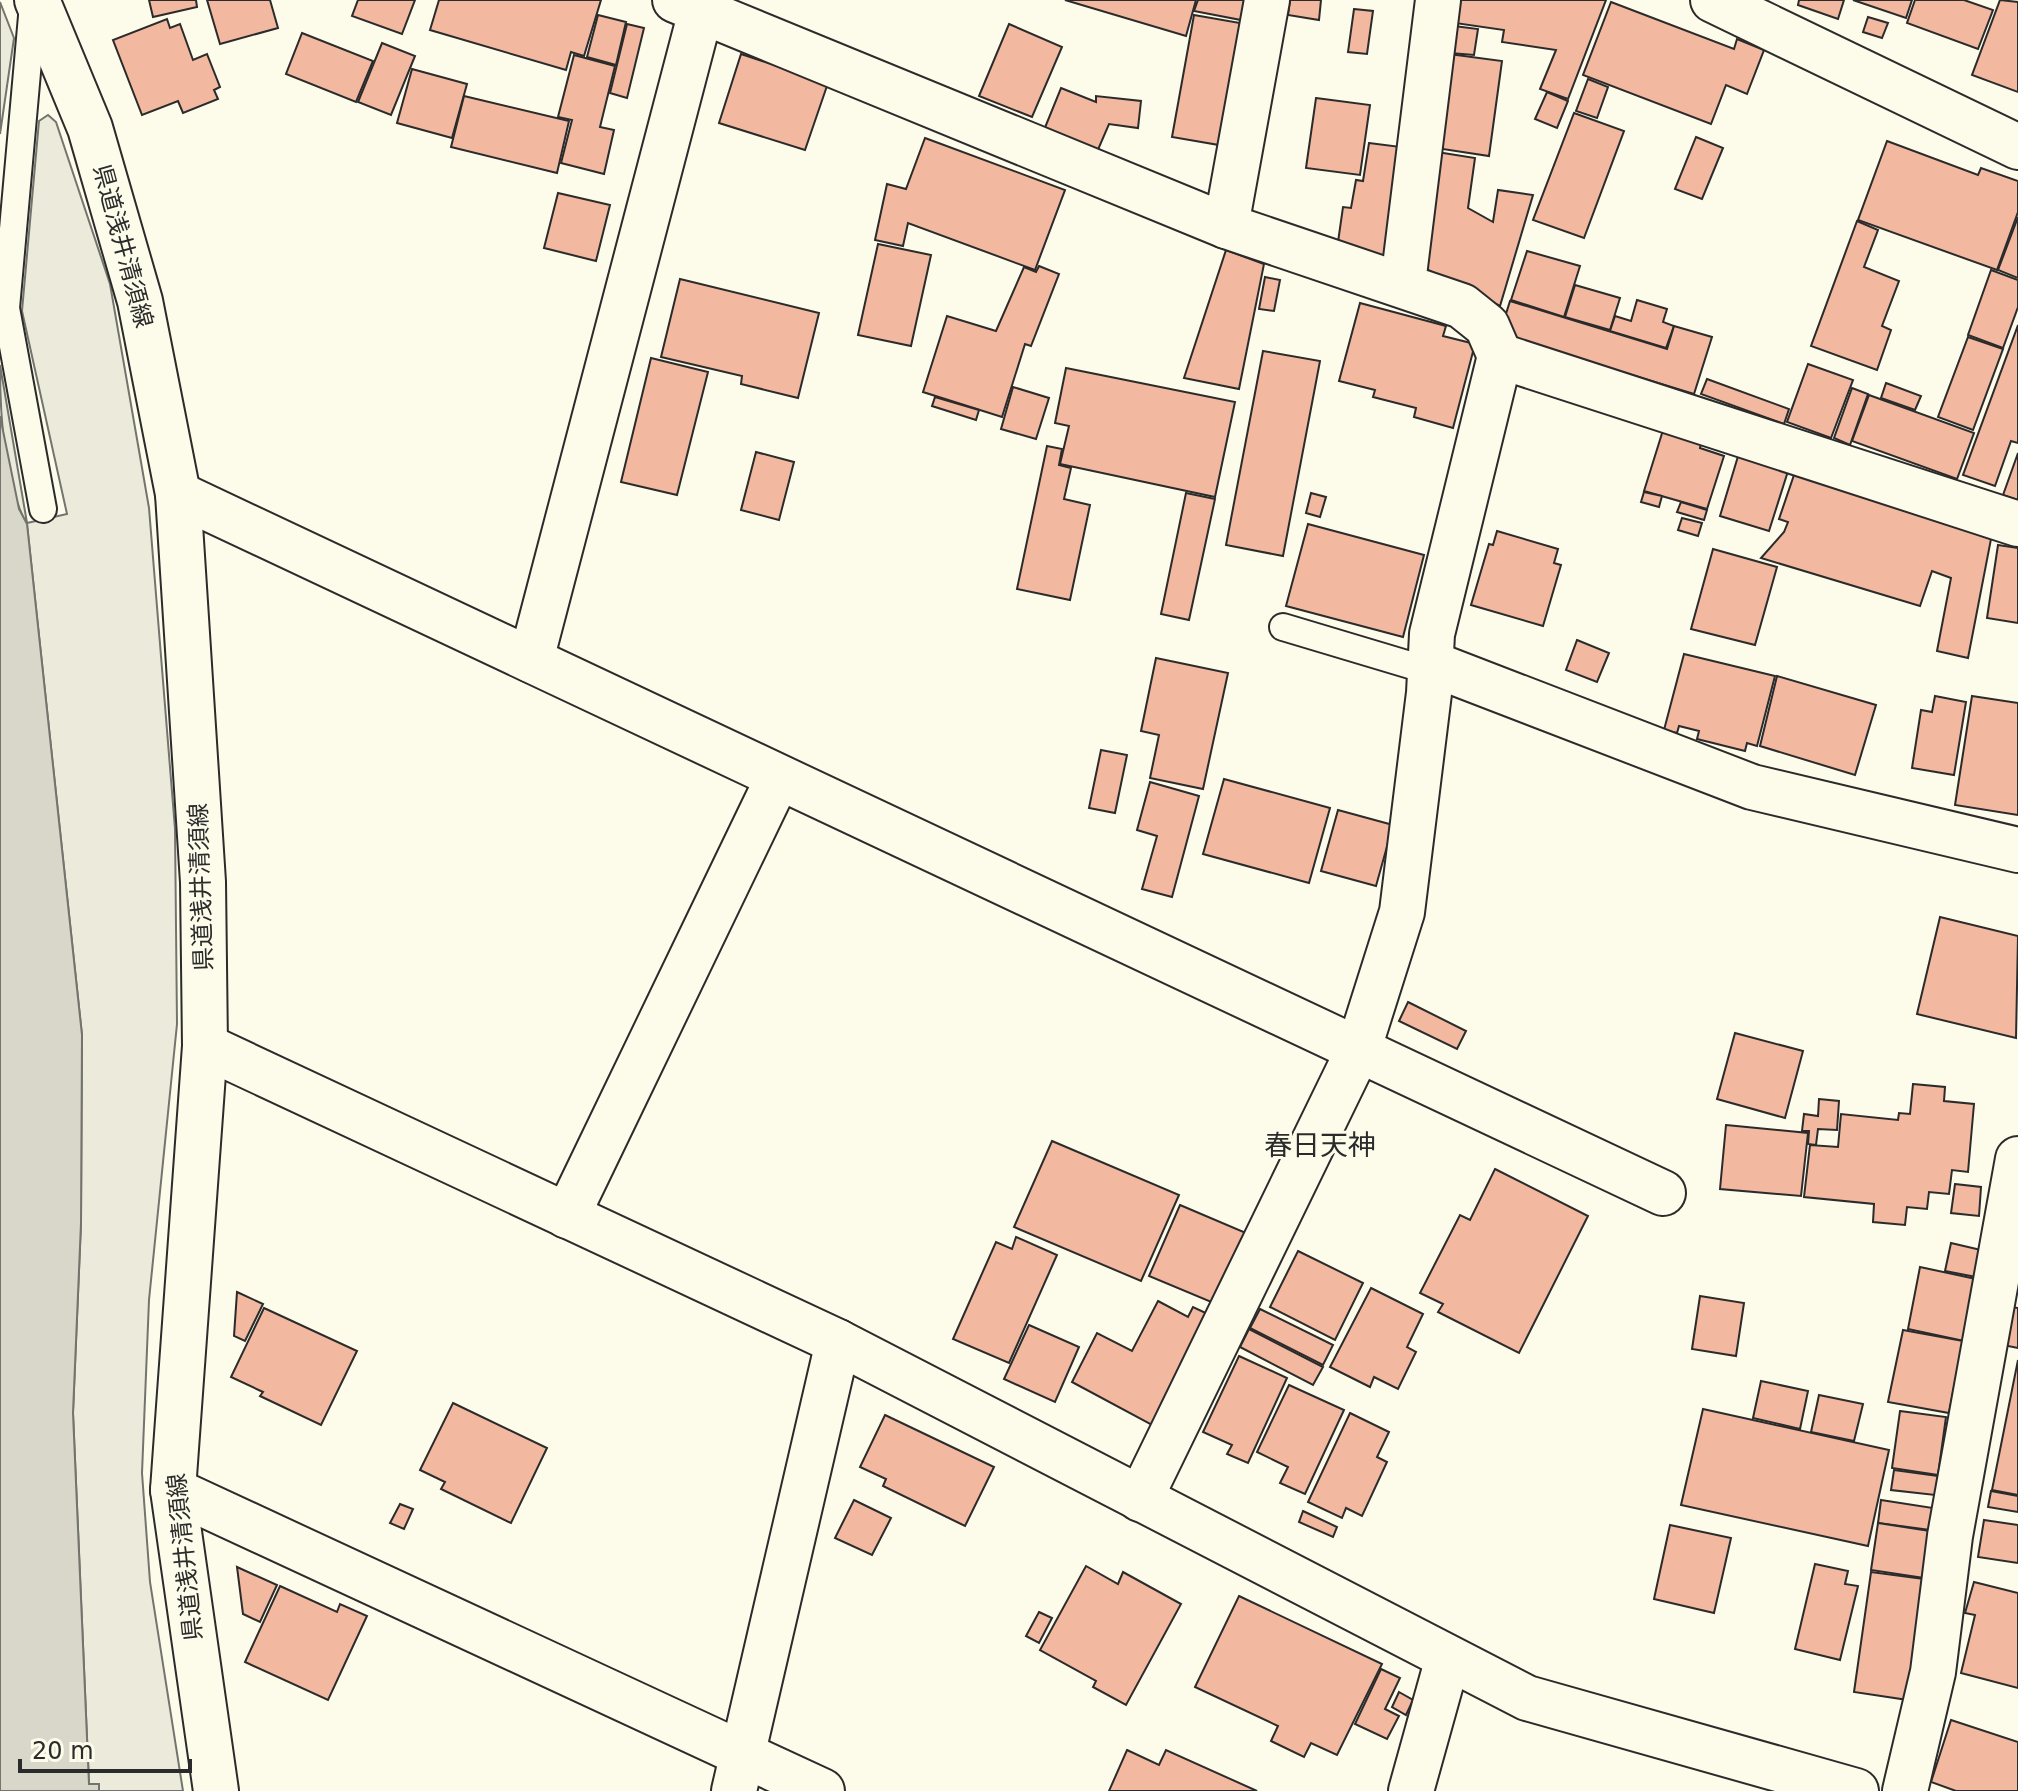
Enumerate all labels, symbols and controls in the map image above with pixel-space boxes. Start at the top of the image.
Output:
street label: 県道浅井清須線 [88,161,158,331]
street label: 県道浅井清須線 [184,803,218,971]
district label: 春日天神 [1264,1129,1376,1162]
street label: 県道浅井清須線 [162,1472,208,1642]
scale bar [20,1723,190,1773]
text: 20 m [32,1737,94,1765]

